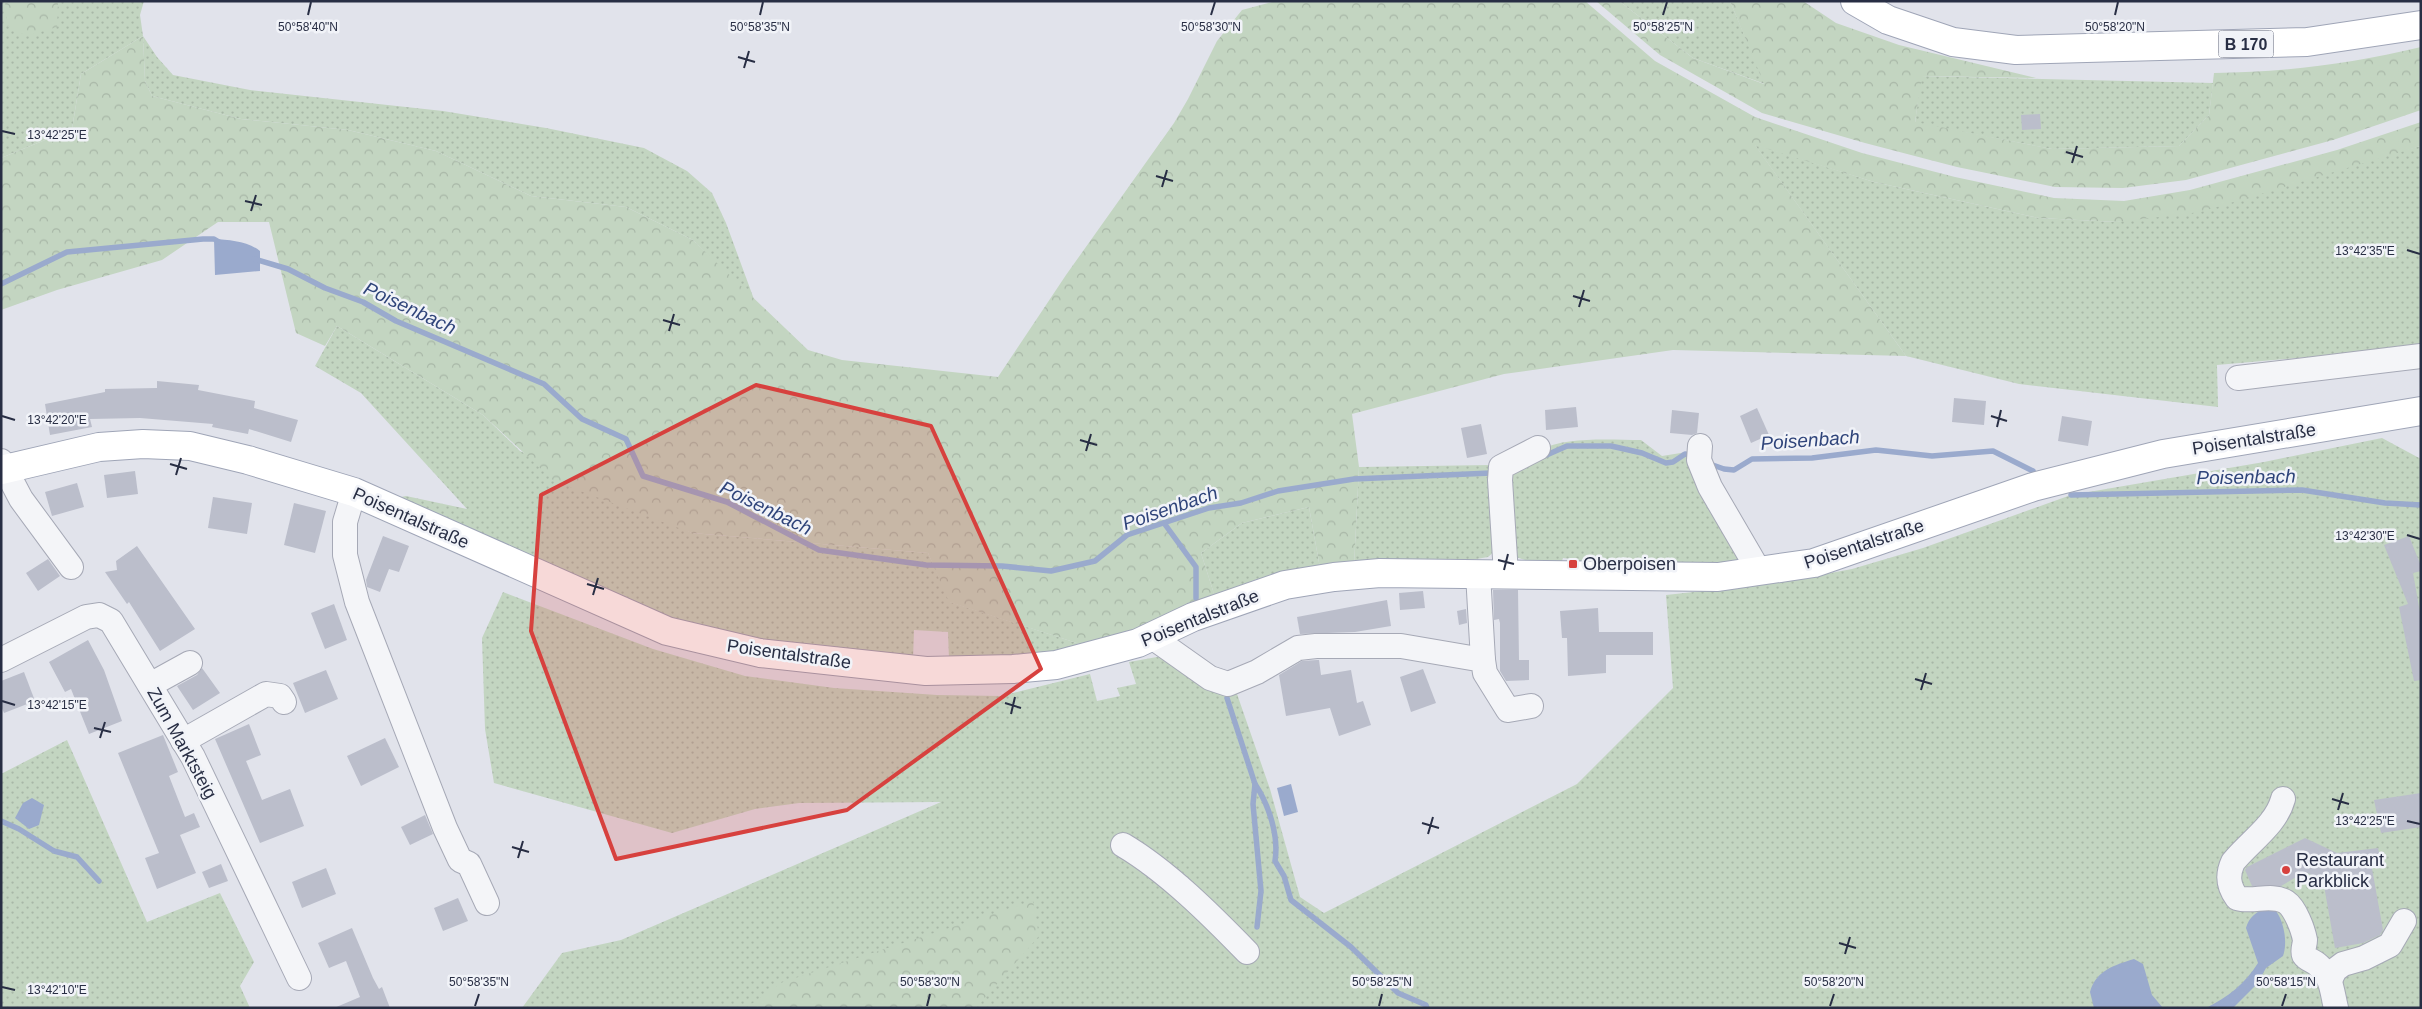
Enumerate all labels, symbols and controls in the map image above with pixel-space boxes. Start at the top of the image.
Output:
text: 50°58'40"N [278,20,338,34]
text: 50°58'35"N [730,20,790,34]
text: 50°58'30"N [1181,20,1241,34]
text: 50°58'25"N [1633,20,1693,34]
text: 50°58'20"N [2085,20,2145,34]
road number: B 170 [2218,31,2274,58]
text: 13°42'25"E [27,128,87,142]
text: 13°42'35"E [2335,244,2395,258]
water label: Poisenbach [361,278,459,338]
text: 13°42'20"E [27,413,87,427]
street label: Poisentalstraße [2191,419,2317,459]
water label: Poisenbach [1760,426,1860,454]
water label: Poisenbach [2196,466,2296,488]
water label: Poisenbach [717,477,815,539]
water label: Poisenbach [1120,482,1220,534]
street label: Poisentalstraße [350,483,472,553]
street label: Poisentalstraße [1801,515,1927,573]
text: 13°42'30"E [2335,529,2395,543]
place label: Oberpoisen [1583,554,1676,574]
marker: Oberpoisen [1567,558,1579,570]
street label: Poisentalstraße [1138,585,1262,651]
street label: Poisentalstraße [726,635,852,673]
street label: Zum Marktsteig [143,684,221,802]
text: 13°42'15"E [27,698,87,712]
text: 13°42'25"E [2335,814,2395,828]
place label: Restaurant Parkblick [2296,850,2384,891]
marker: Restaurant Parkblick [2280,864,2292,876]
text: 50°58'35"N [449,975,509,989]
text: 50°58'30"N [900,975,960,989]
text: 50°58'25"N [1352,975,1412,989]
text: 50°58'20"N [1804,975,1864,989]
text: 50°58'15"N [2256,975,2316,989]
text: 13°42'10"E [27,983,87,997]

